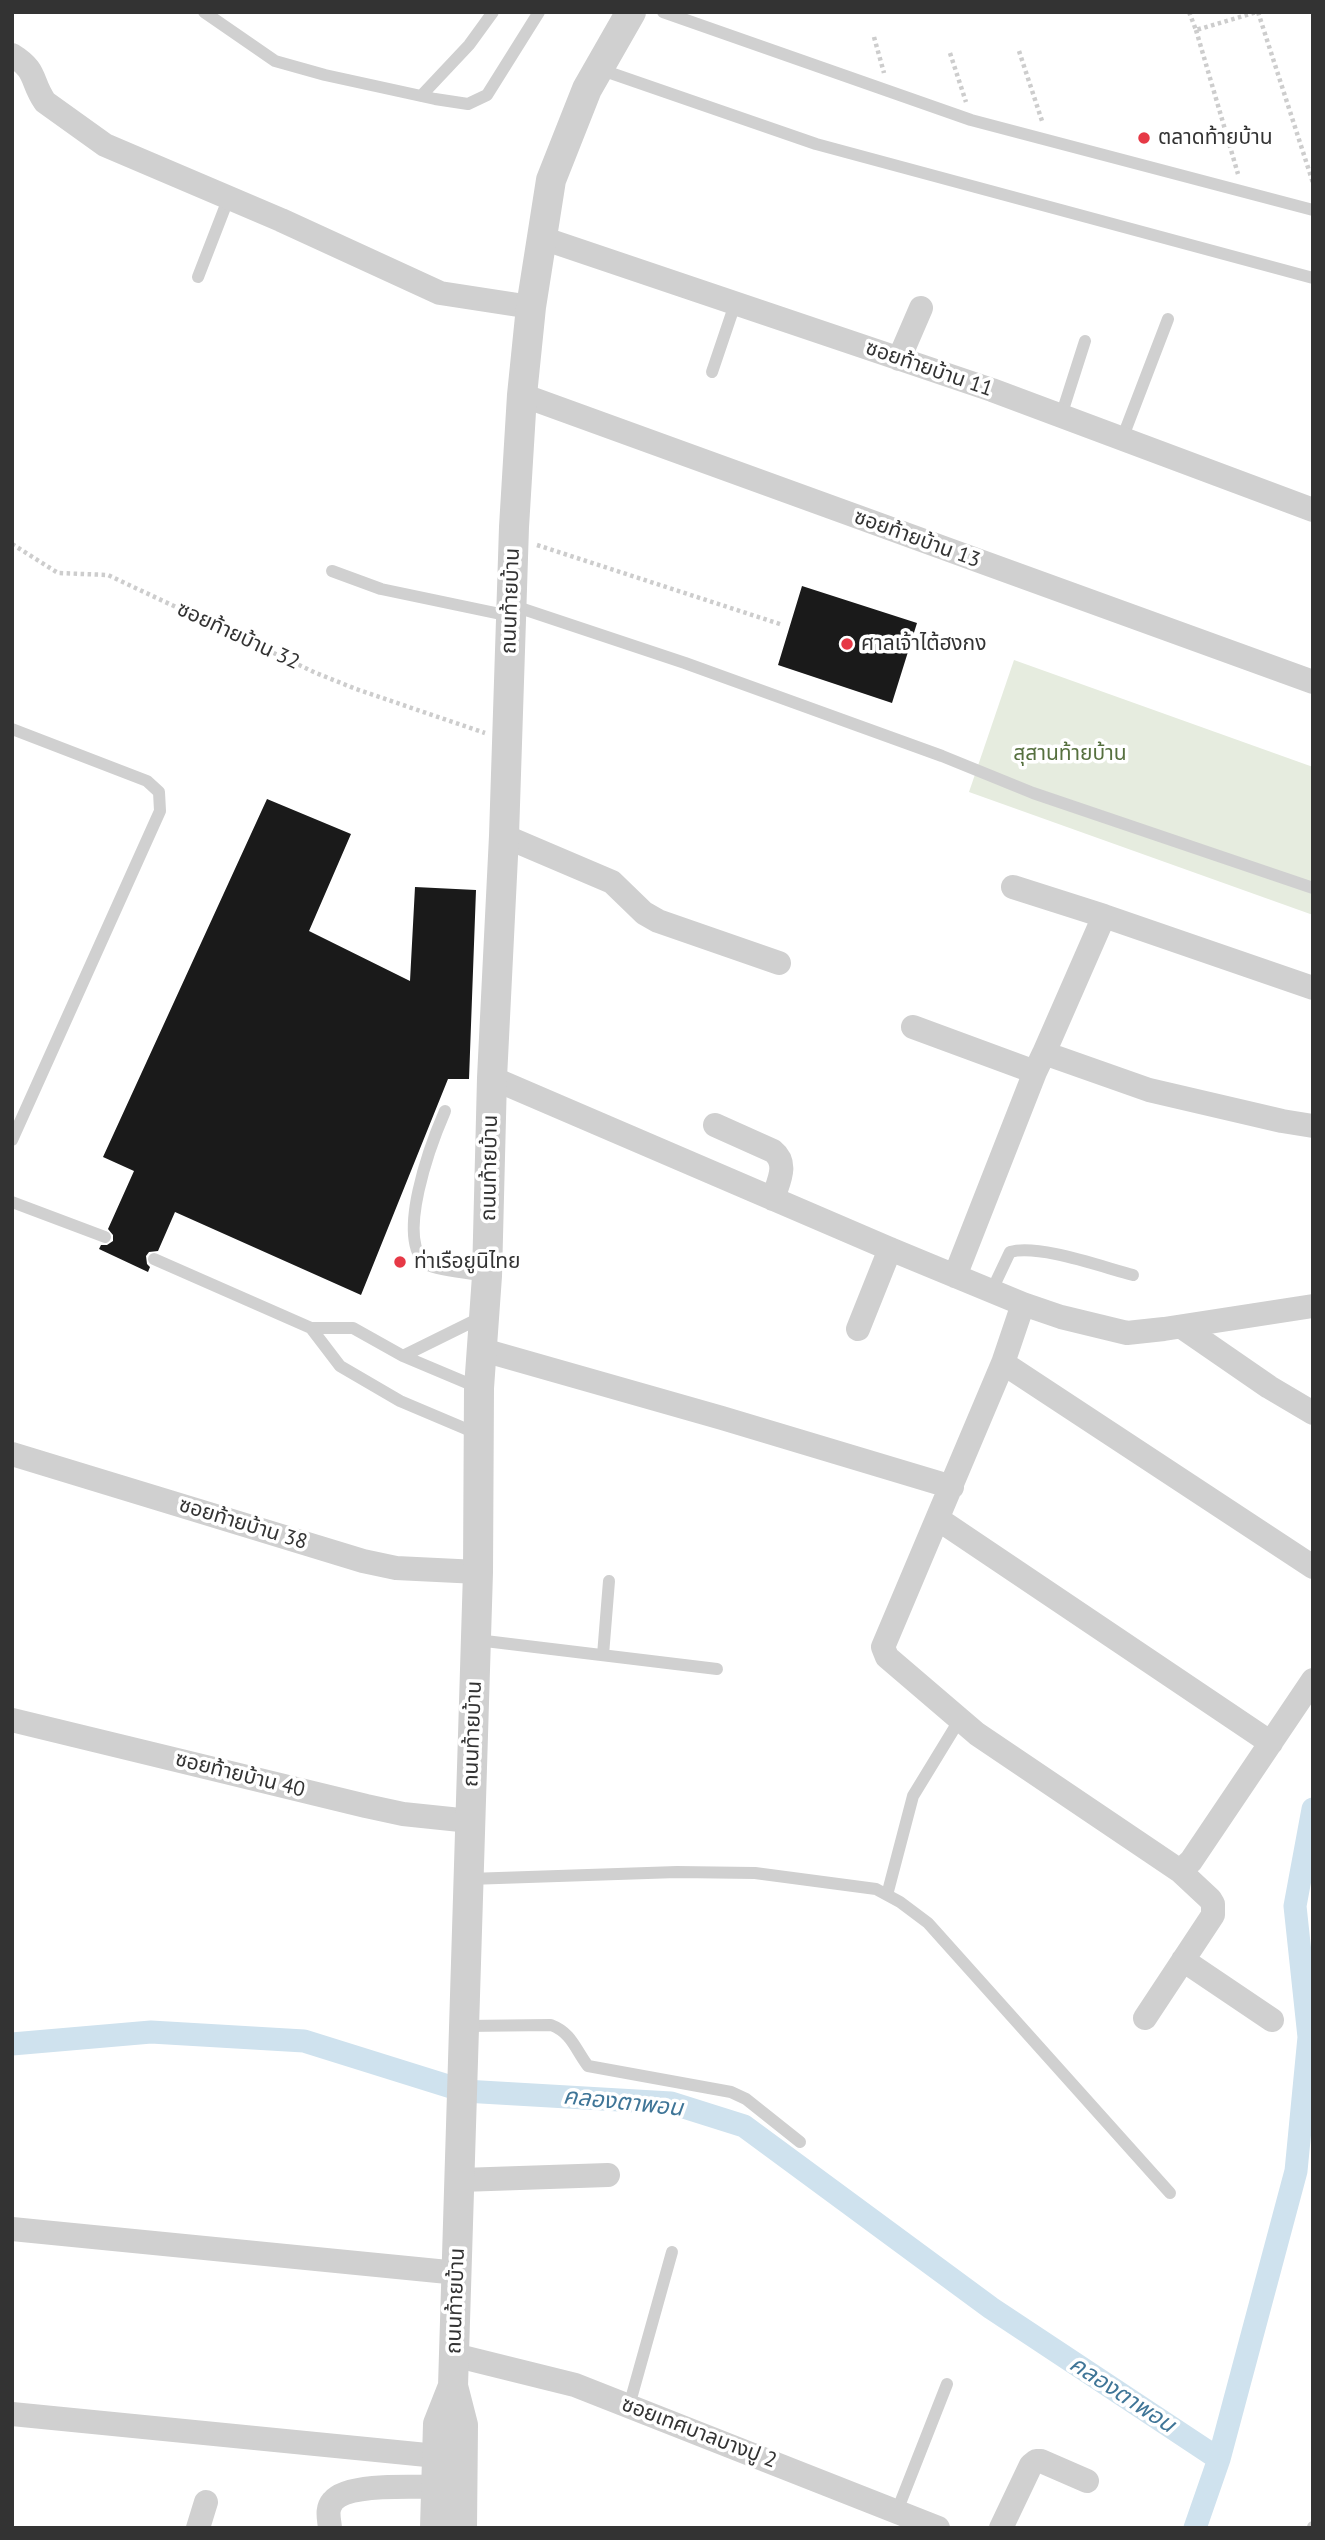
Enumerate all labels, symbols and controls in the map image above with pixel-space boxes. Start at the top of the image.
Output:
place label: ตลาดท้ายบ้าน [1158,125,1273,151]
marker: ตลาดท้ายบ้าน [1136,130,1152,146]
street label: ซอยท้ายบ้าน 11 [862,336,996,402]
street label: ซอยท้ายบ้าน 13 [850,504,984,574]
street label: ถนนท้ายบ้าน [497,547,525,655]
street label: ซอยท้ายบ้าน 32 [173,597,303,675]
place label: ศาลเจ้าไต้ฮงกง [861,631,986,657]
marker: ศาลเจ้าไต้ฮงกง [839,636,855,652]
park label: สุสานท้ายบ้าน [1013,741,1127,767]
street label: ถนนท้ายบ้าน [476,1115,504,1221]
place label: ท่าเรือยูนิไทย [414,1249,521,1275]
marker: ท่าเรือยูนิไทย [392,1254,408,1270]
street label: ซอยท้ายบ้าน 38 [176,1493,310,1555]
street label: ถนนท้ายบ้าน [459,1680,487,1788]
street label: ซอยท้ายบ้าน 40 [173,1747,307,1803]
water label: คลองตาพอน [562,2083,684,2123]
street label: ถนนท้ายบ้าน [442,2247,470,2355]
water label: คลองตาพอน [1064,2351,1180,2439]
street label: ซอยเทศบาลบางปู 2 [618,2392,780,2474]

